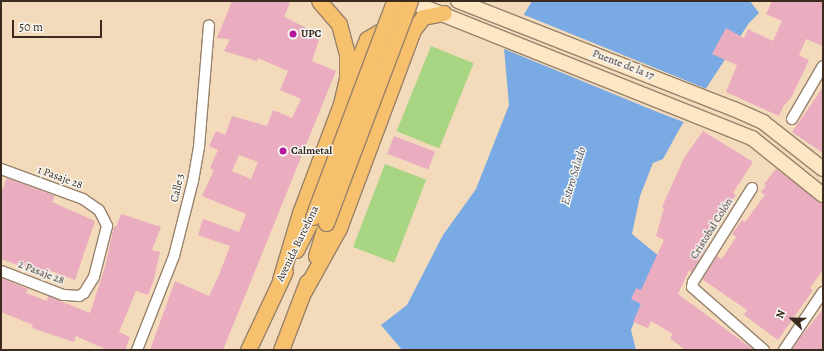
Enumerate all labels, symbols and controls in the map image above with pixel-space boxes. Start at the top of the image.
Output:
scale bar [14,12,104,38]
text: 50 m [19,19,43,35]
place label: UPC [301,27,321,41]
marker: UPC [288,29,298,39]
street label: Puente de la 17 [590,47,656,83]
place label: Calmetal [291,144,332,158]
water label: Estero Salado [558,145,590,207]
marker: Calmetal [278,146,288,156]
street label: 1 Pasaje 28 [36,164,84,192]
street label: Calle 3 [168,172,188,204]
street label: Cristobal Colón [688,196,736,262]
street label: Avenida Barcelona [274,204,322,284]
street label: 2 Pasaje 28 [16,258,66,288]
north arrow [772,299,812,339]
text: N [772,308,789,321]

